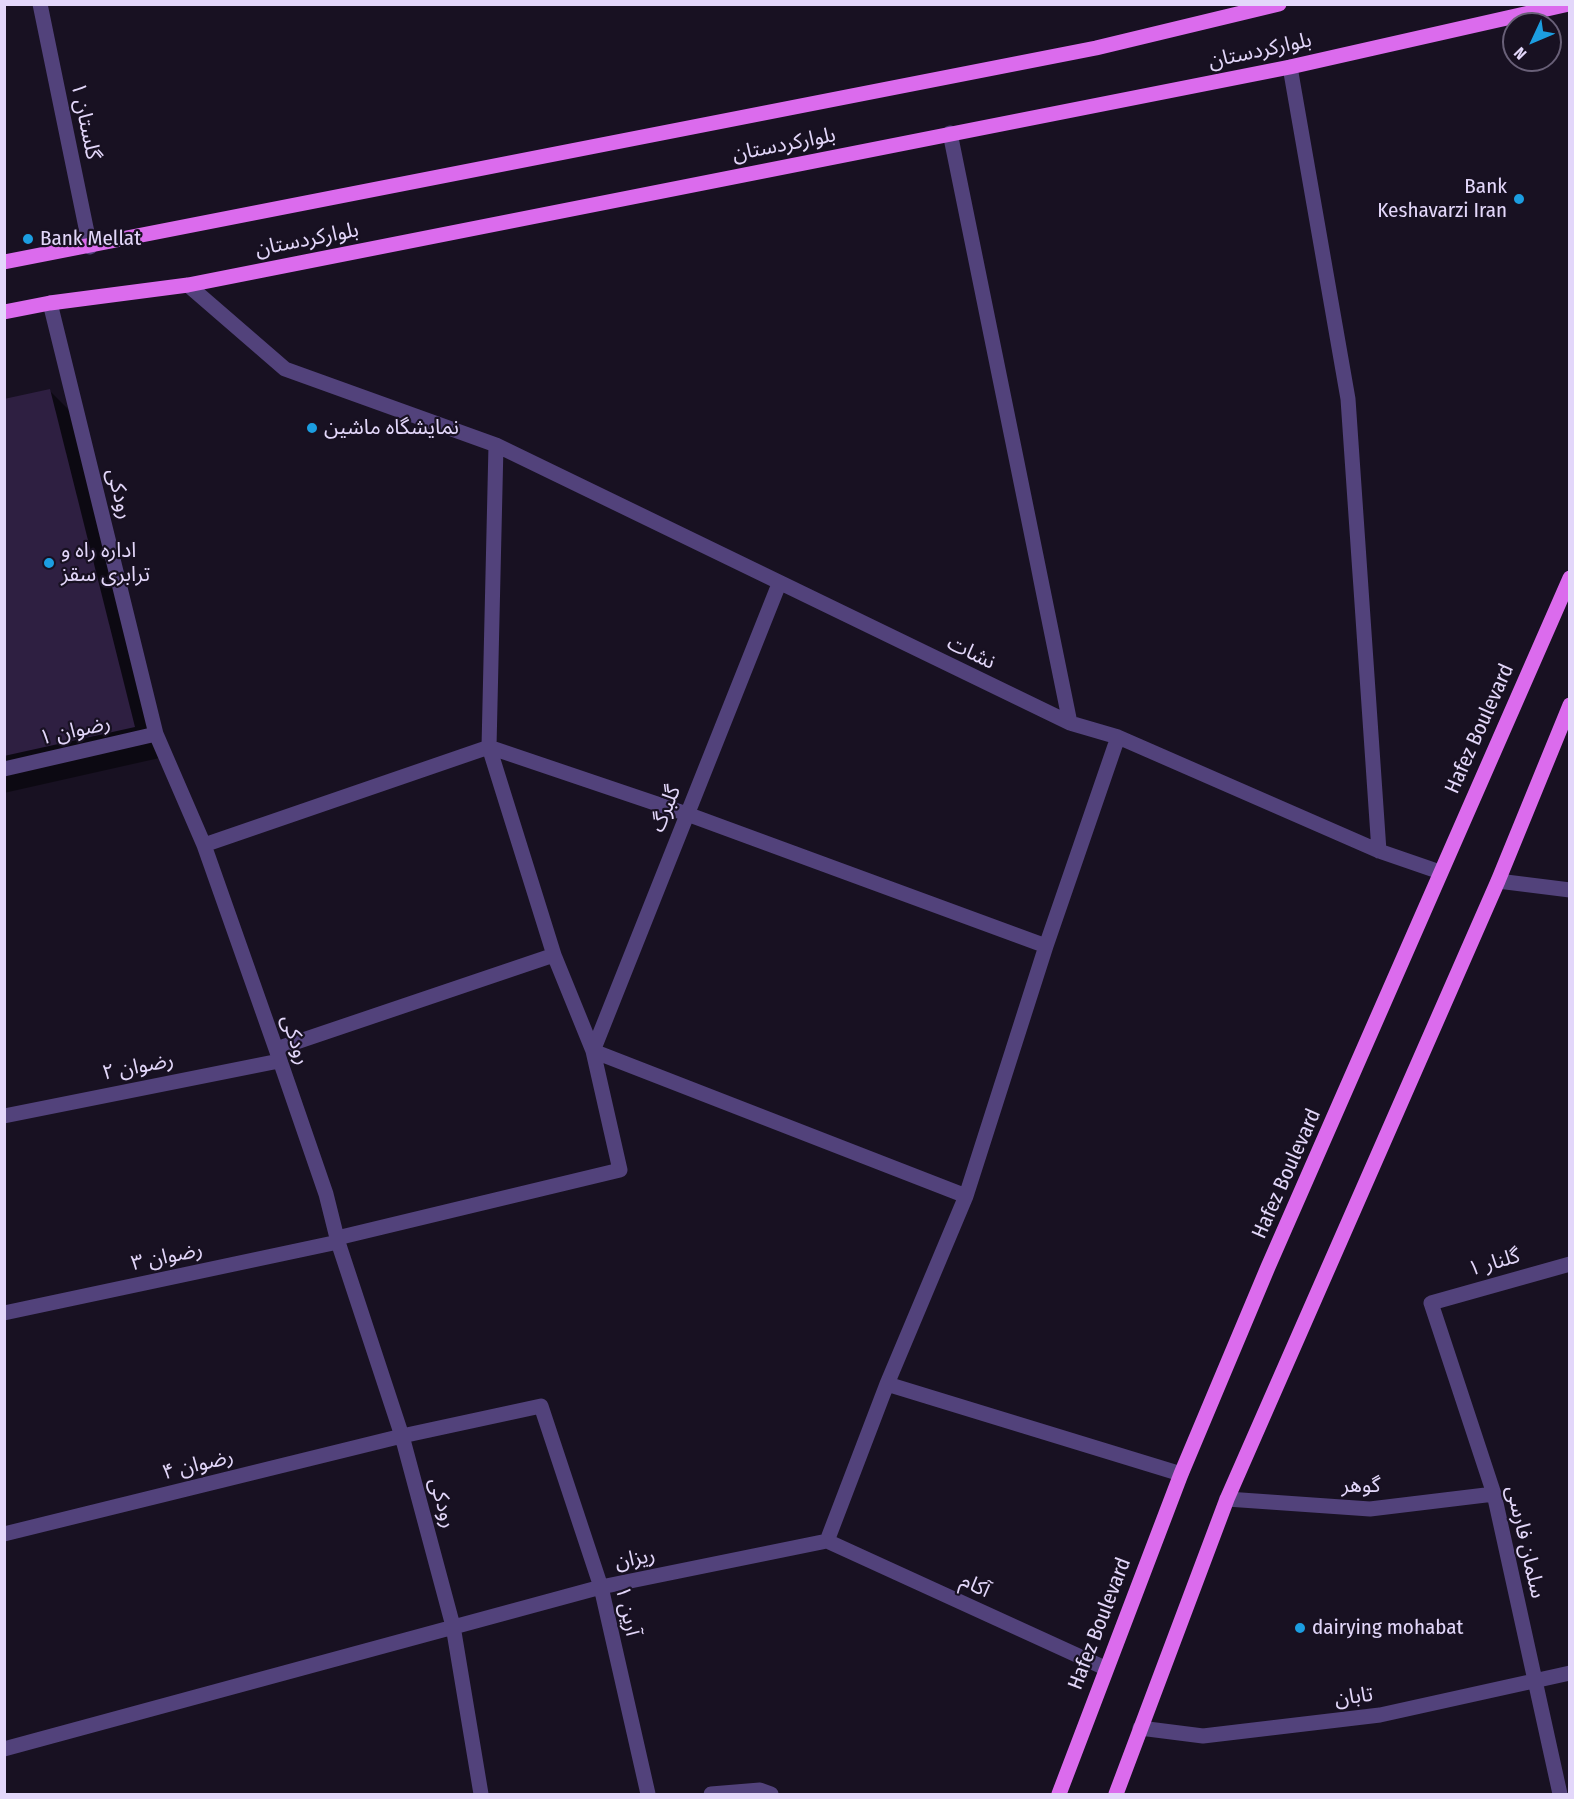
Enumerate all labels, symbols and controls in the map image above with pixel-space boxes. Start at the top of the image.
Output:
north arrow [1502,12,1562,72]
street label: بلوارکردستان [1206,28,1314,74]
text: N [1510,43,1530,64]
street label: گلستان ۱ [65,80,105,162]
street label: بلوارکردستان [730,123,838,167]
place label: Bank Keshavarzi Iran [1377,174,1507,224]
marker: Bank Keshavarzi Iran [1512,192,1526,206]
street label: بلوارکردستان [253,218,361,262]
place label: Bank Mellat [40,226,141,252]
marker: Bank Mellat [21,232,35,246]
place label: نمایشگاه ماشین [324,415,459,441]
marker: نمایشگاه ماشین [305,421,319,435]
street label: رودکی [101,466,137,522]
place label: اداره راه و ترابری سقز [61,538,150,588]
marker: اداره راه و ترابری سقز [42,556,56,570]
street label: نشات [943,631,999,675]
street label: Hafez Boulevard [1440,660,1520,798]
street label: رضوان ۱ [37,711,113,751]
street label: گلبرگ [645,782,687,836]
street label: رودکی [275,1012,315,1068]
street label: رضوان ۲ [100,1048,176,1086]
street label: Hafez Boulevard [1247,1105,1327,1243]
street label: رضوان ۳ [129,1237,205,1277]
street label: گلنار ۱ [1465,1244,1523,1282]
street label: رضوان ۴ [160,1444,236,1486]
street label: گوهر [1342,1473,1380,1499]
street label: رودکی [423,1475,461,1531]
street label: سلمان فارسی [1500,1483,1550,1601]
street label: ریزان [613,1543,657,1575]
street label: Hafez Boulevard [1063,1554,1137,1694]
street label: آکام [956,1568,994,1604]
street label: آرین ۱ [609,1584,645,1638]
place label: dairying mohabat [1312,1615,1463,1641]
marker: dairying mohabat [1293,1621,1307,1635]
street label: تابان [1333,1682,1375,1712]

